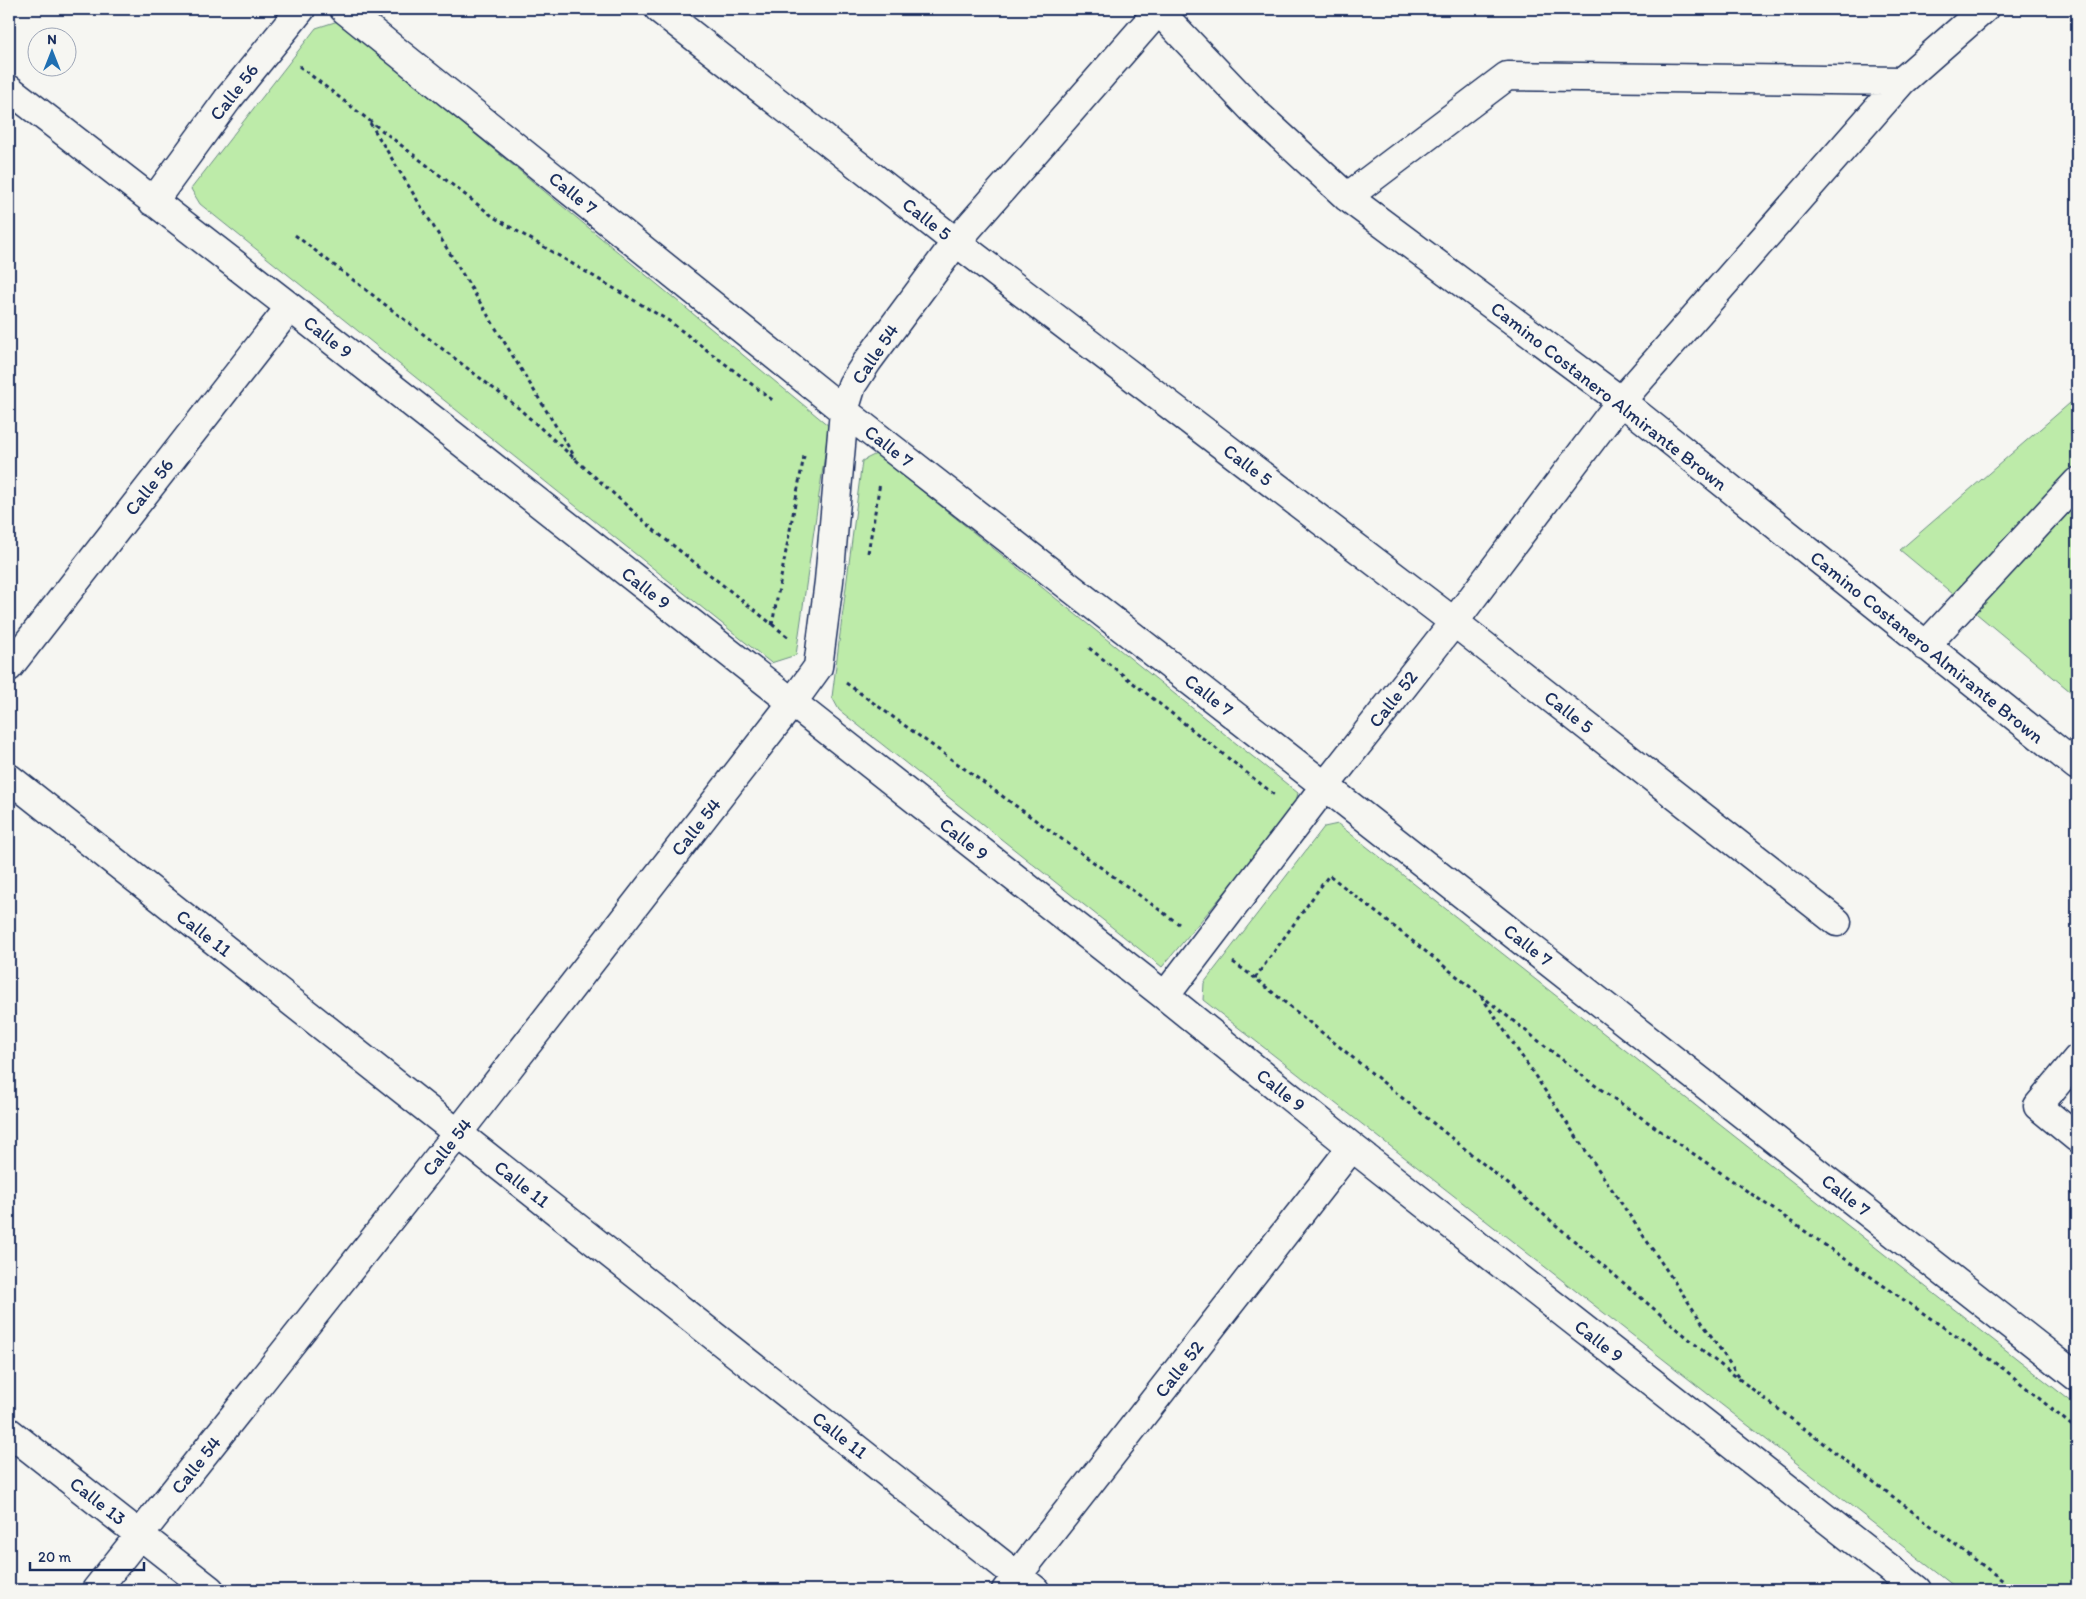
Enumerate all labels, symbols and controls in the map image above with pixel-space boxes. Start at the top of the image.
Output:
north arrow [28,28,78,78]
text: N [47,31,57,48]
street label: Calle 56 [205,59,263,125]
street label: Calle 7 [544,167,602,219]
street label: Calle 5 [898,193,956,245]
street label: Camino Costanero Almirante Brown [1486,297,1732,495]
street label: Calle 9 [299,311,357,363]
street label: Calle 54 [847,320,903,388]
street label: Calle 7 [860,420,918,472]
street label: Calle 5 [1219,439,1277,491]
street label: Calle 56 [120,454,178,520]
street label: Camino Costanero Almirante Brown [1806,546,2048,748]
street label: Calle 9 [617,562,675,614]
street label: Calle 52 [1364,666,1422,732]
street label: Calle 7 [1180,669,1238,721]
street label: Calle 5 [1540,686,1598,738]
street label: Calle 54 [666,793,726,861]
street label: Calle 9 [935,813,993,865]
street label: Calle 11 [172,904,236,962]
street label: Calle 7 [1499,919,1557,971]
street label: Calle 9 [1252,1063,1310,1117]
street label: Calle 54 [417,1113,477,1181]
street label: Calle 11 [490,1155,554,1213]
street label: Calle 7 [1817,1169,1875,1221]
street label: Calle 9 [1570,1315,1628,1367]
street label: Calle 52 [1150,1336,1208,1402]
street label: Calle 11 [808,1406,872,1464]
street label: Calle 54 [166,1431,226,1499]
street label: Calle 13 [65,1472,131,1530]
scale bar [30,1539,144,1571]
text: 20 m [38,1548,72,1566]

